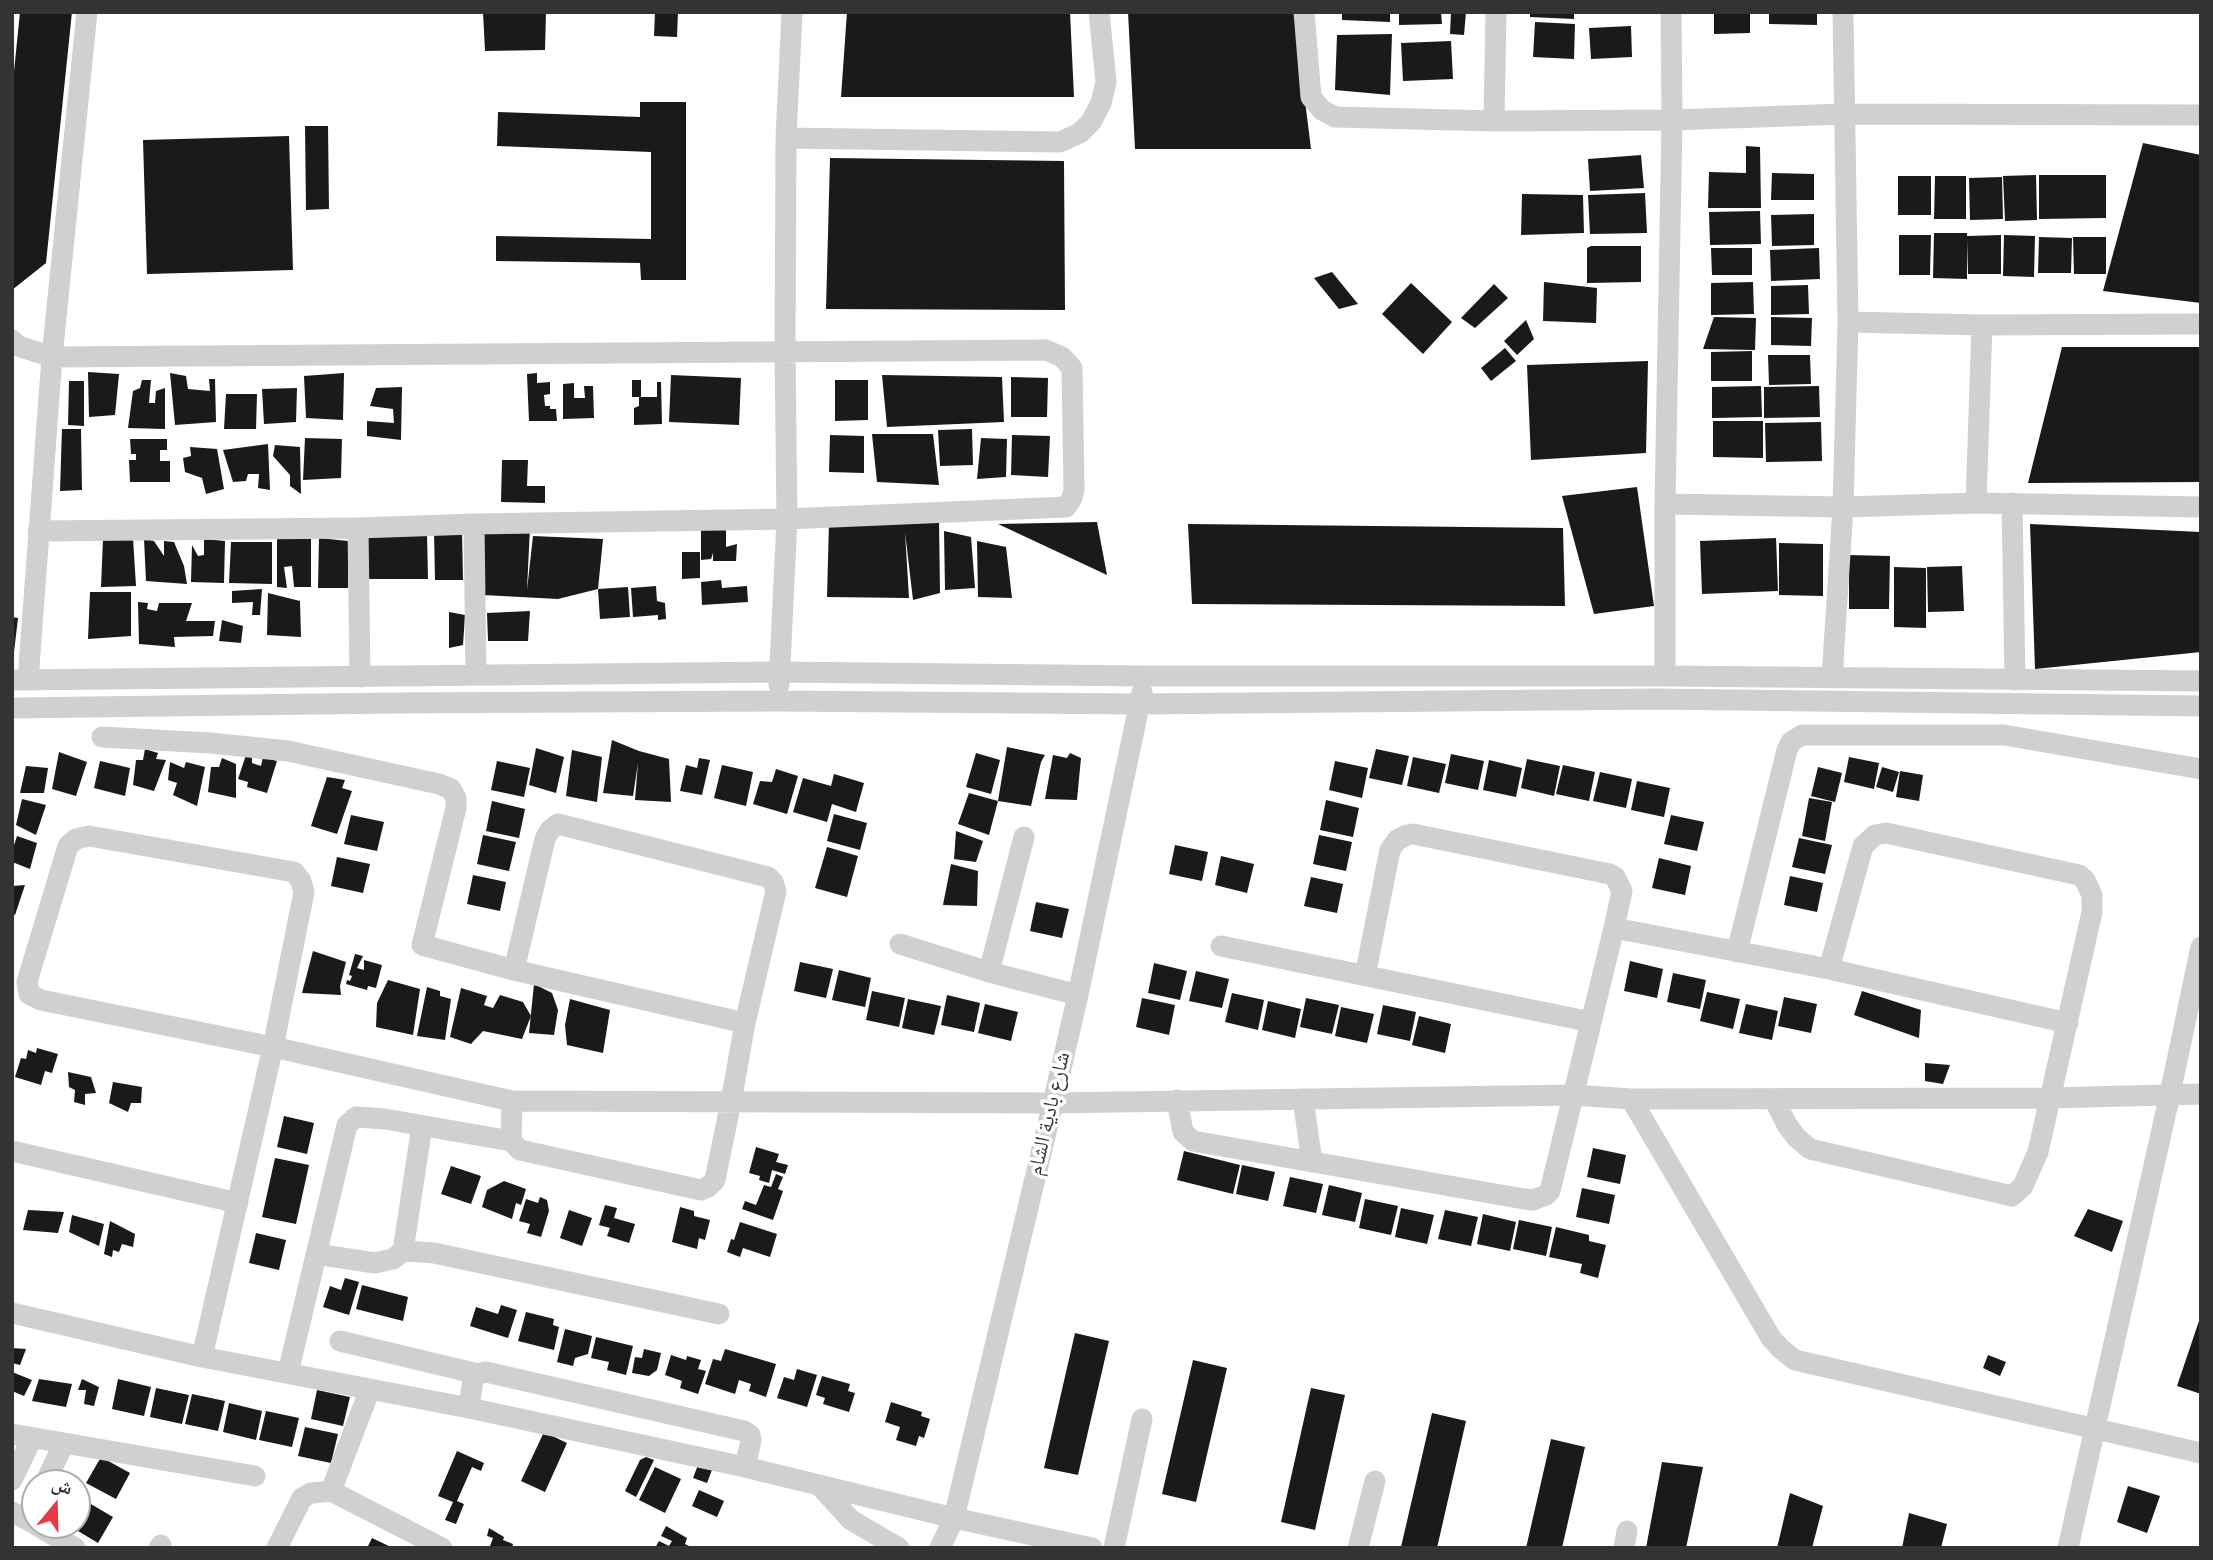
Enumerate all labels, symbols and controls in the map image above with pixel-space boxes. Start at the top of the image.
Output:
street label: شارع بادية الشام [1024,1050,1076,1178]
north arrow [21,1469,91,1539]
text: ش [49,1471,76,1500]

